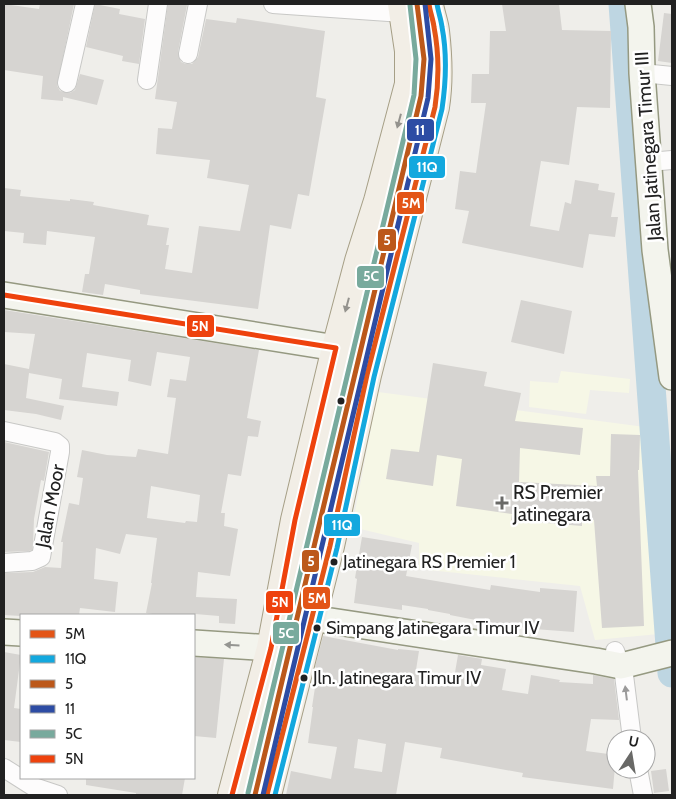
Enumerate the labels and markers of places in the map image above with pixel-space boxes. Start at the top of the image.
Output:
unlabelled marker [336,396,346,406]
place label: RS Premier Jatinegara [512,481,602,526]
marker: RS Premier Jatinegara [495,496,509,510]
place label: Jatinegara RS Premier 1 [342,551,516,573]
marker: Jatinegara RS Premier 1 [329,557,339,567]
place label: Simpang Jatinegara Timur IV [326,617,539,639]
marker: Simpang Jatinegara Timur IV [312,623,322,633]
place label: Jln. Jatinegara Timur IV [312,667,481,689]
marker: Jln. Jatinegara Timur IV [299,673,309,683]

